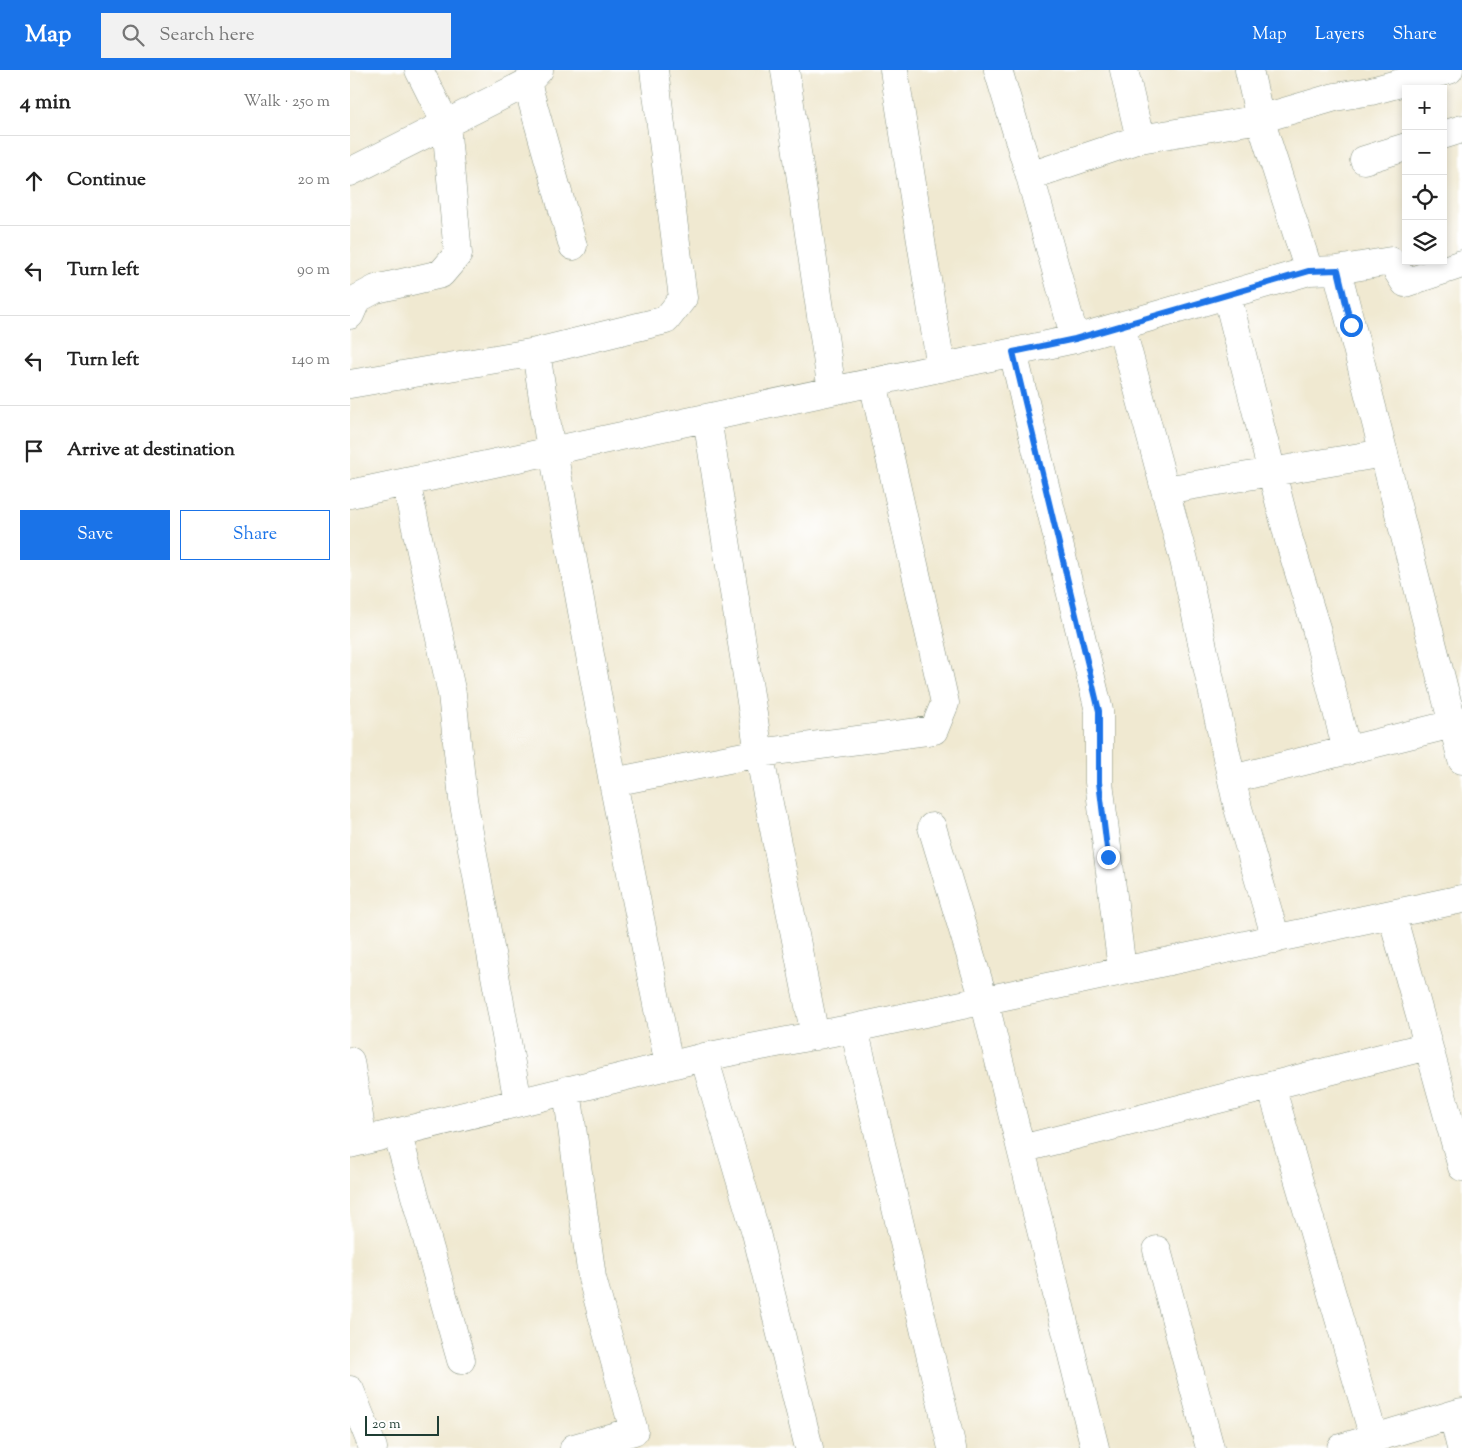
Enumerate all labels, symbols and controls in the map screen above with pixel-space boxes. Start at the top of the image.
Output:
search box [101,13,451,58]
text: Map [25,18,71,52]
icon: search [119,21,147,49]
text: Search here [159,22,255,49]
text: Map [1252,22,1287,48]
text: Layers [1315,22,1365,48]
text: Share [1393,22,1437,48]
map controls [1402,85,1447,265]
button: + [1402,85,1447,130]
text: 4 min [20,88,71,118]
text: Walk · 250 m [244,91,330,114]
button: − [1402,130,1447,175]
icon: ahead [20,167,48,195]
text: Continue [67,167,146,194]
text: 20 m [297,169,330,192]
button: locate [1402,175,1447,220]
button: layers [1402,220,1447,265]
icon: left [20,257,48,285]
text: Turn left [67,257,139,284]
text: 90 m [297,259,330,282]
route start [1340,314,1363,337]
icon: left [20,347,48,375]
text: Turn left [67,347,139,374]
text: 140 m [292,349,330,372]
icon: arrive [20,437,48,465]
text: Arrive at destination [67,437,235,464]
button: Save [20,510,170,560]
button: Share [180,510,330,560]
route end [1097,846,1120,869]
scale bar [365,1413,439,1436]
text: 20 m [372,1415,401,1435]

